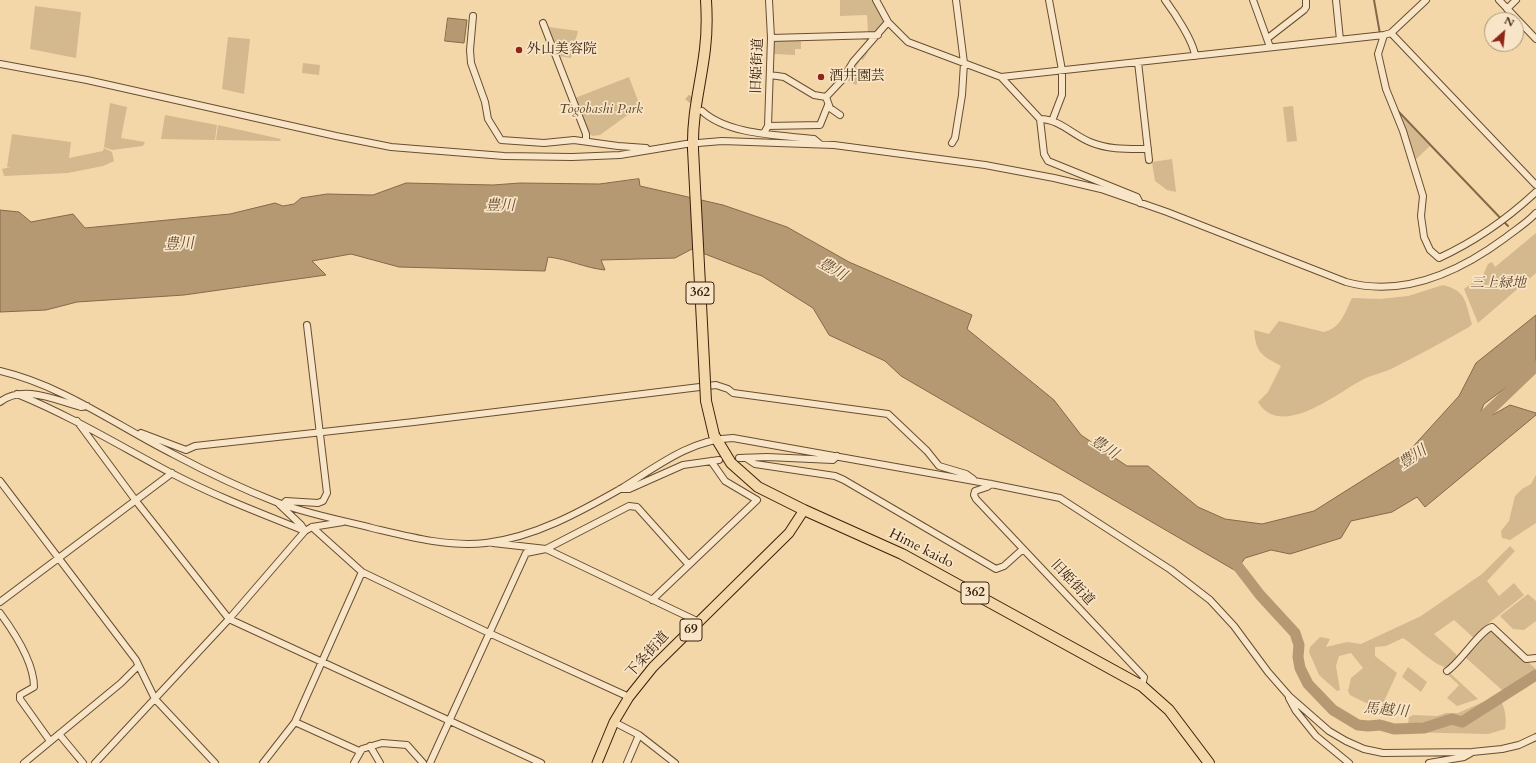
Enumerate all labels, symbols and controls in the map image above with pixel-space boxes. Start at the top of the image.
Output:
north arrow [1484,12,1524,52]
text: N [1502,13,1517,31]
street label: 旧姫街道 [749,38,767,94]
place label: 外山美容院 [527,42,597,58]
marker: 外山美容院 [514,45,524,55]
place label: 酒井園芸 [829,69,885,85]
marker: 酒井園芸 [816,72,826,82]
park label: Togobashi Park [559,102,643,118]
water label: 豊川 [485,198,515,216]
water label: 豊川 [164,235,194,255]
water label: 豊川 [815,255,849,285]
park label: 三上緑地 [1470,276,1526,292]
road number: 362 [686,282,714,304]
water label: 豊川 [1087,432,1121,464]
water label: 豊川 [1396,442,1430,474]
street label: Hime kaido [886,526,956,572]
street label: 旧姫街道 [1047,557,1097,609]
road number: 362 [961,582,989,604]
road number: 69 [680,619,702,641]
street label: 下条街道 [623,629,673,681]
water label: 馬越川 [1363,700,1409,722]

